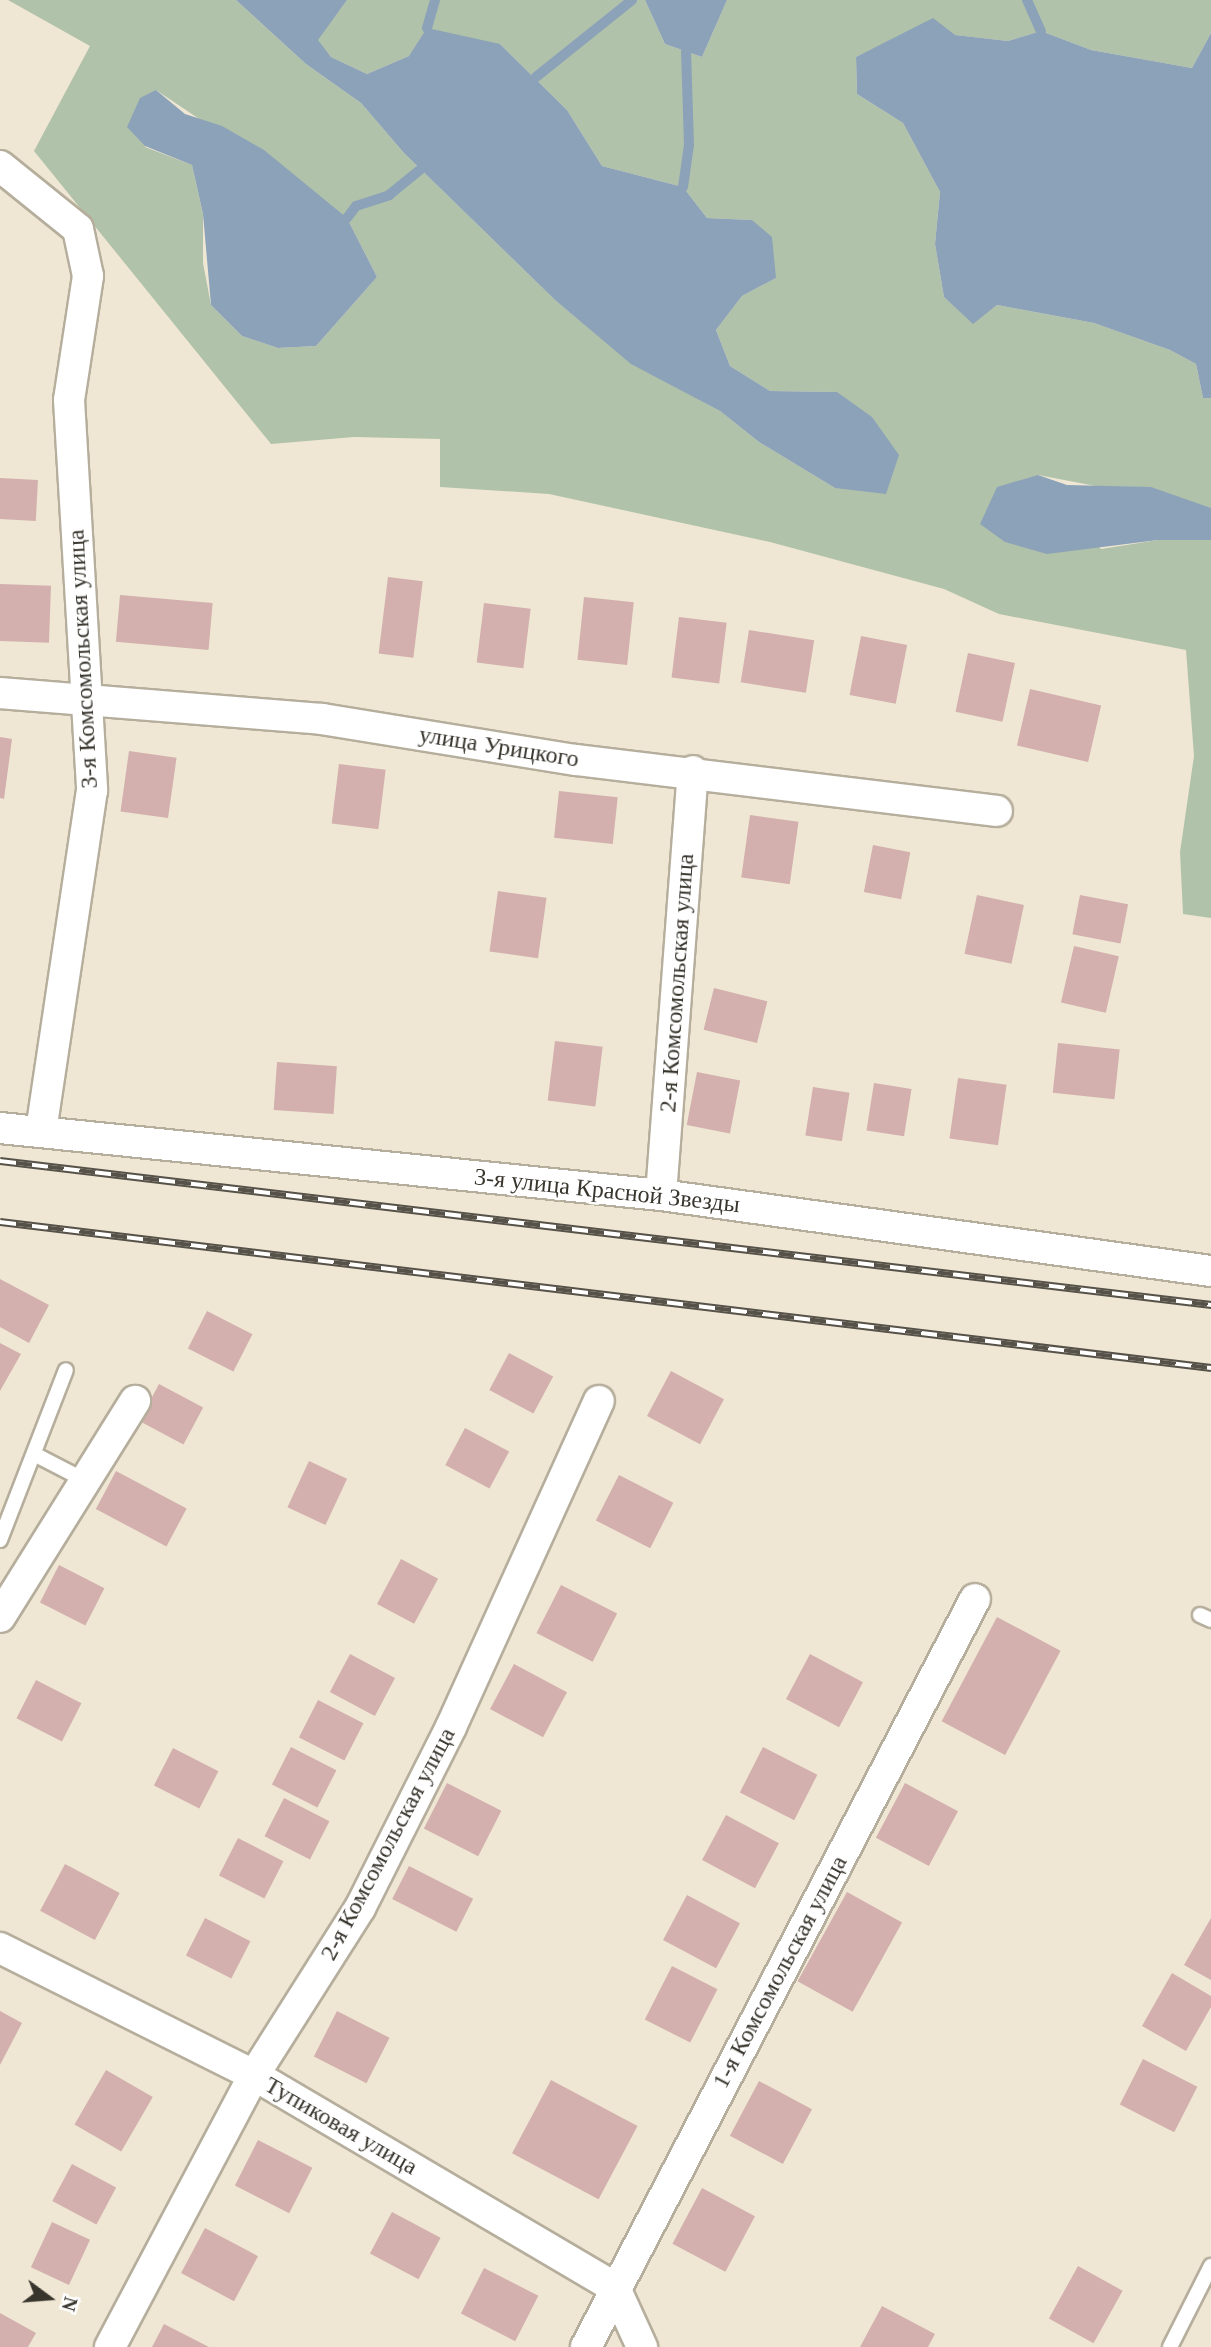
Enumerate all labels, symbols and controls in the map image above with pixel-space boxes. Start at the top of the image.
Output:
street label: 3-я Комсомольская улица [62,529,104,789]
street label: улица Урицкого [417,720,581,774]
street label: 2-я Комсомольская улица [654,853,700,1113]
street label: 3-я улица Красной Звезды [473,1163,741,1219]
street label: 2-я Комсомольская улица [314,1723,462,1965]
street label: 1-я Комсомольская улица [706,1851,854,2093]
street label: Тупиковая улица [260,2071,422,2181]
north arrow [14,2263,84,2333]
text: N [58,2294,82,2313]

